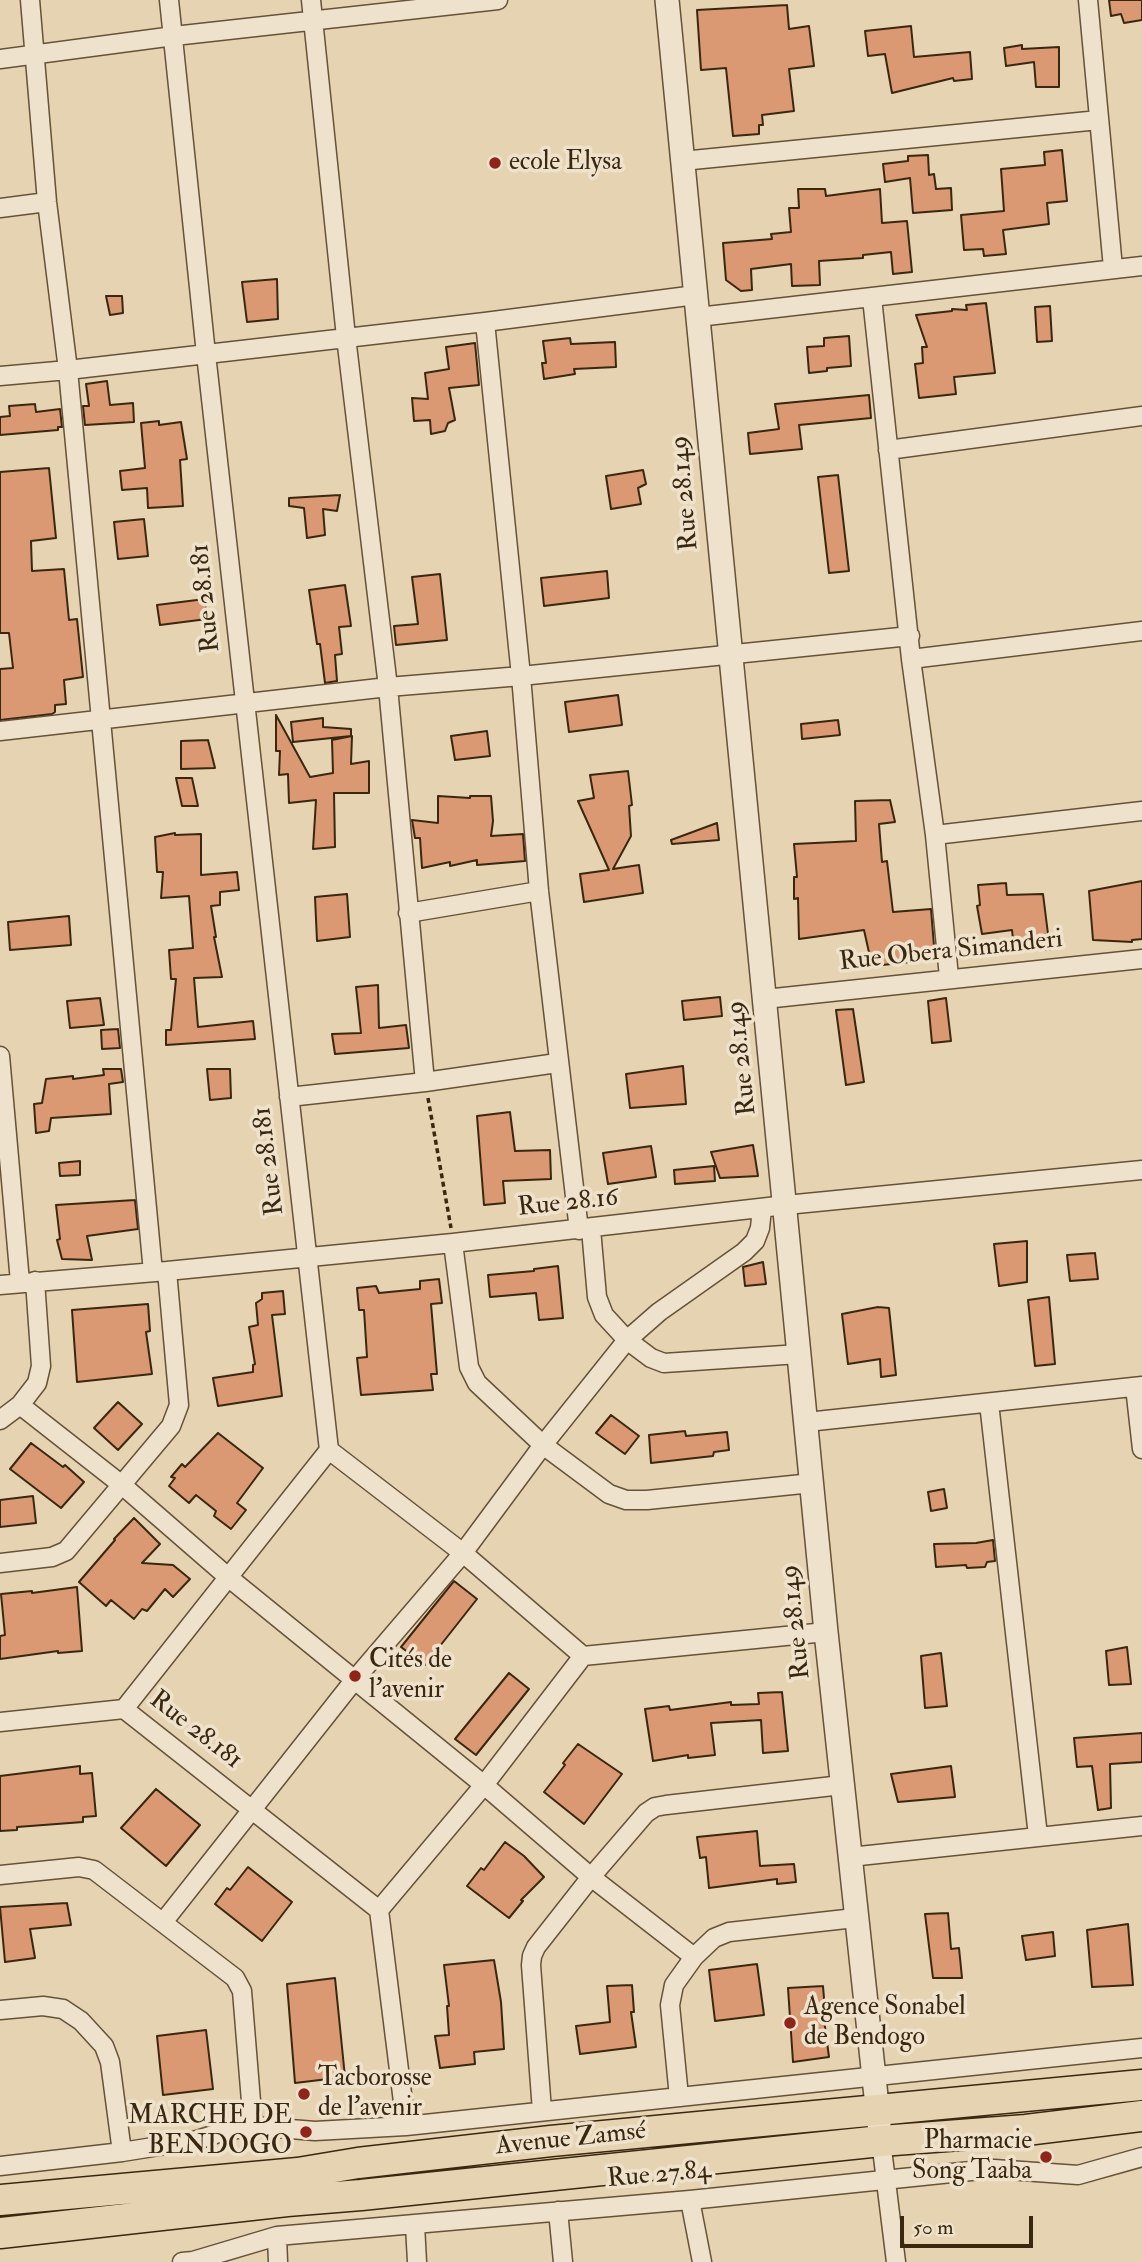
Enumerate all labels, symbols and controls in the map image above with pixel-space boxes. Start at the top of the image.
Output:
place label: ecole Elysa [509,147,622,179]
marker: ecole Elysa [487,155,503,171]
street label: Rue 28.149 [665,434,707,552]
street label: Rue 28.181 [186,542,228,654]
street label: Rue Obera Simanderi [838,925,1064,979]
street label: Rue 28.149 [721,999,765,1117]
street label: Rue 28.181 [248,1105,292,1217]
street label: Rue 28.16 [516,1183,620,1225]
street label: Rue 28.149 [775,1563,819,1681]
place label: Cités de l'avenir [369,1645,452,1706]
marker: Cités de l'avenir [347,1668,363,1684]
street label: Rue 28.181 [142,1685,248,1777]
place label: Agence Sonabel de Bendogo [804,1992,966,2054]
marker: Agence Sonabel de Bendogo [782,2015,798,2031]
place label: Tacborosse de l'avenir [318,2063,432,2124]
marker: Tacborosse de l'avenir [296,2086,312,2102]
place label: MARCHE DE BENDOGO [128,2101,292,2162]
street label: Avenue Zamsé [494,2117,648,2163]
marker: MARCHE DE BENDOGO [298,2124,314,2140]
place label: Pharmacie Song Taaba [912,2126,1032,2188]
marker: Pharmacie Song Taaba [1038,2149,1054,2165]
street label: Rue 27.84 [606,2156,712,2196]
scale bar [904,2202,1037,2246]
text: 50 m [913,2214,954,2241]

